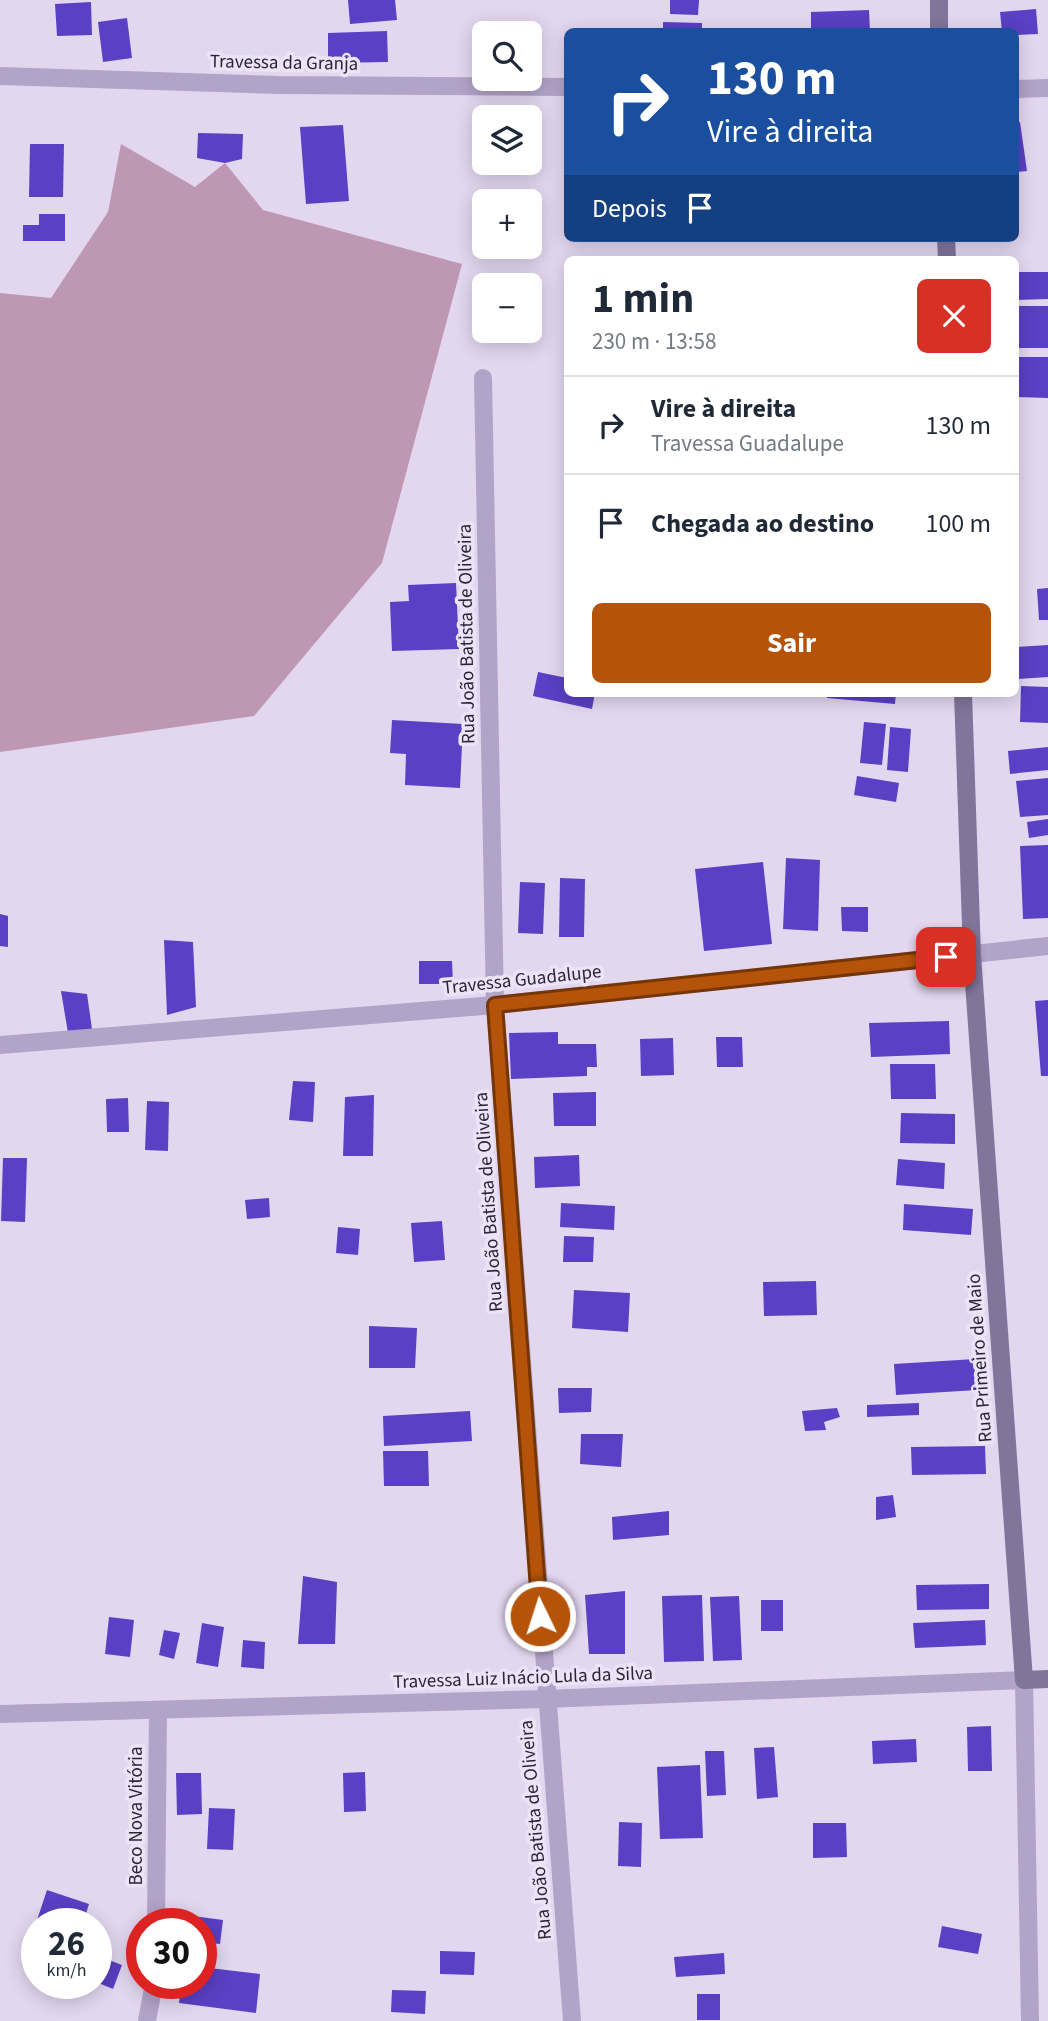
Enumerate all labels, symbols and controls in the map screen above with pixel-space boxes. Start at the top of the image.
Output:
map controls [472,21,542,343]
button: search [472,21,542,91]
text: 130 m [707,44,836,114]
street label: Travessa da Granja [209,48,359,78]
icon: right [592,56,683,147]
button: layers [472,105,542,175]
text: Vire à direita [707,109,873,155]
button: + [472,189,542,259]
icon: arrive [681,189,719,227]
text: Depois [592,190,667,227]
text: 1 min [592,269,694,329]
button: − [472,273,542,343]
button: close [917,279,991,353]
text: 230 m · 13:58 [592,325,716,358]
text: Vire à direita [651,390,796,427]
icon: right [592,406,630,444]
text: 130 m [925,407,991,444]
text: Travessa Guadalupe [651,427,844,460]
icon: arrive [592,504,630,542]
text: Chegada ao destino [651,505,874,542]
text: 100 m [925,505,991,542]
street label: Rua João Batista de Oliveira [452,524,482,744]
button: Sair [592,603,991,683]
pin [916,927,976,987]
icon: arrive [927,938,965,976]
street label: Travessa Guadalupe [441,958,603,1002]
street label: Rua João Batista de Oliveira [468,1091,510,1313]
street label: Rua Primeiro de Maio [961,1273,999,1443]
position arrow [503,1579,577,1653]
street label: Travessa Luiz Inácio Lula da Silva [393,1660,653,1696]
street label: Rua João Batista de Oliveira [513,1719,559,1941]
street label: Beco Nova Vitória [123,1746,150,1886]
speed limit sign: 30 [126,1908,217,1999]
text: 26 [48,1919,85,1969]
text: km/h [47,1958,86,1983]

